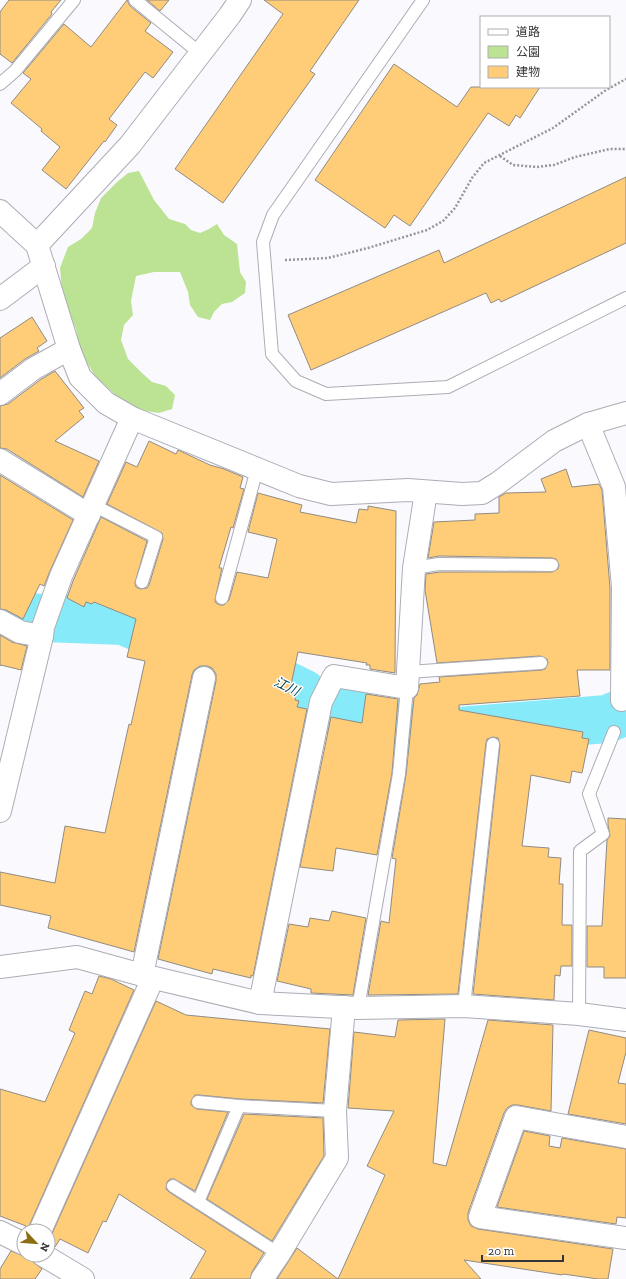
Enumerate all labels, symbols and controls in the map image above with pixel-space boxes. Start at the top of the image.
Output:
legend [480,16,610,88]
text: 道路 [516,25,540,39]
text: 公園 [516,45,540,59]
text: 建物 [516,65,540,79]
water label: 江川 [272,674,304,700]
north arrow [16,1223,56,1263]
scale bar [482,1237,563,1263]
text: N [37,1241,52,1254]
text: 20 m [488,1244,515,1258]

